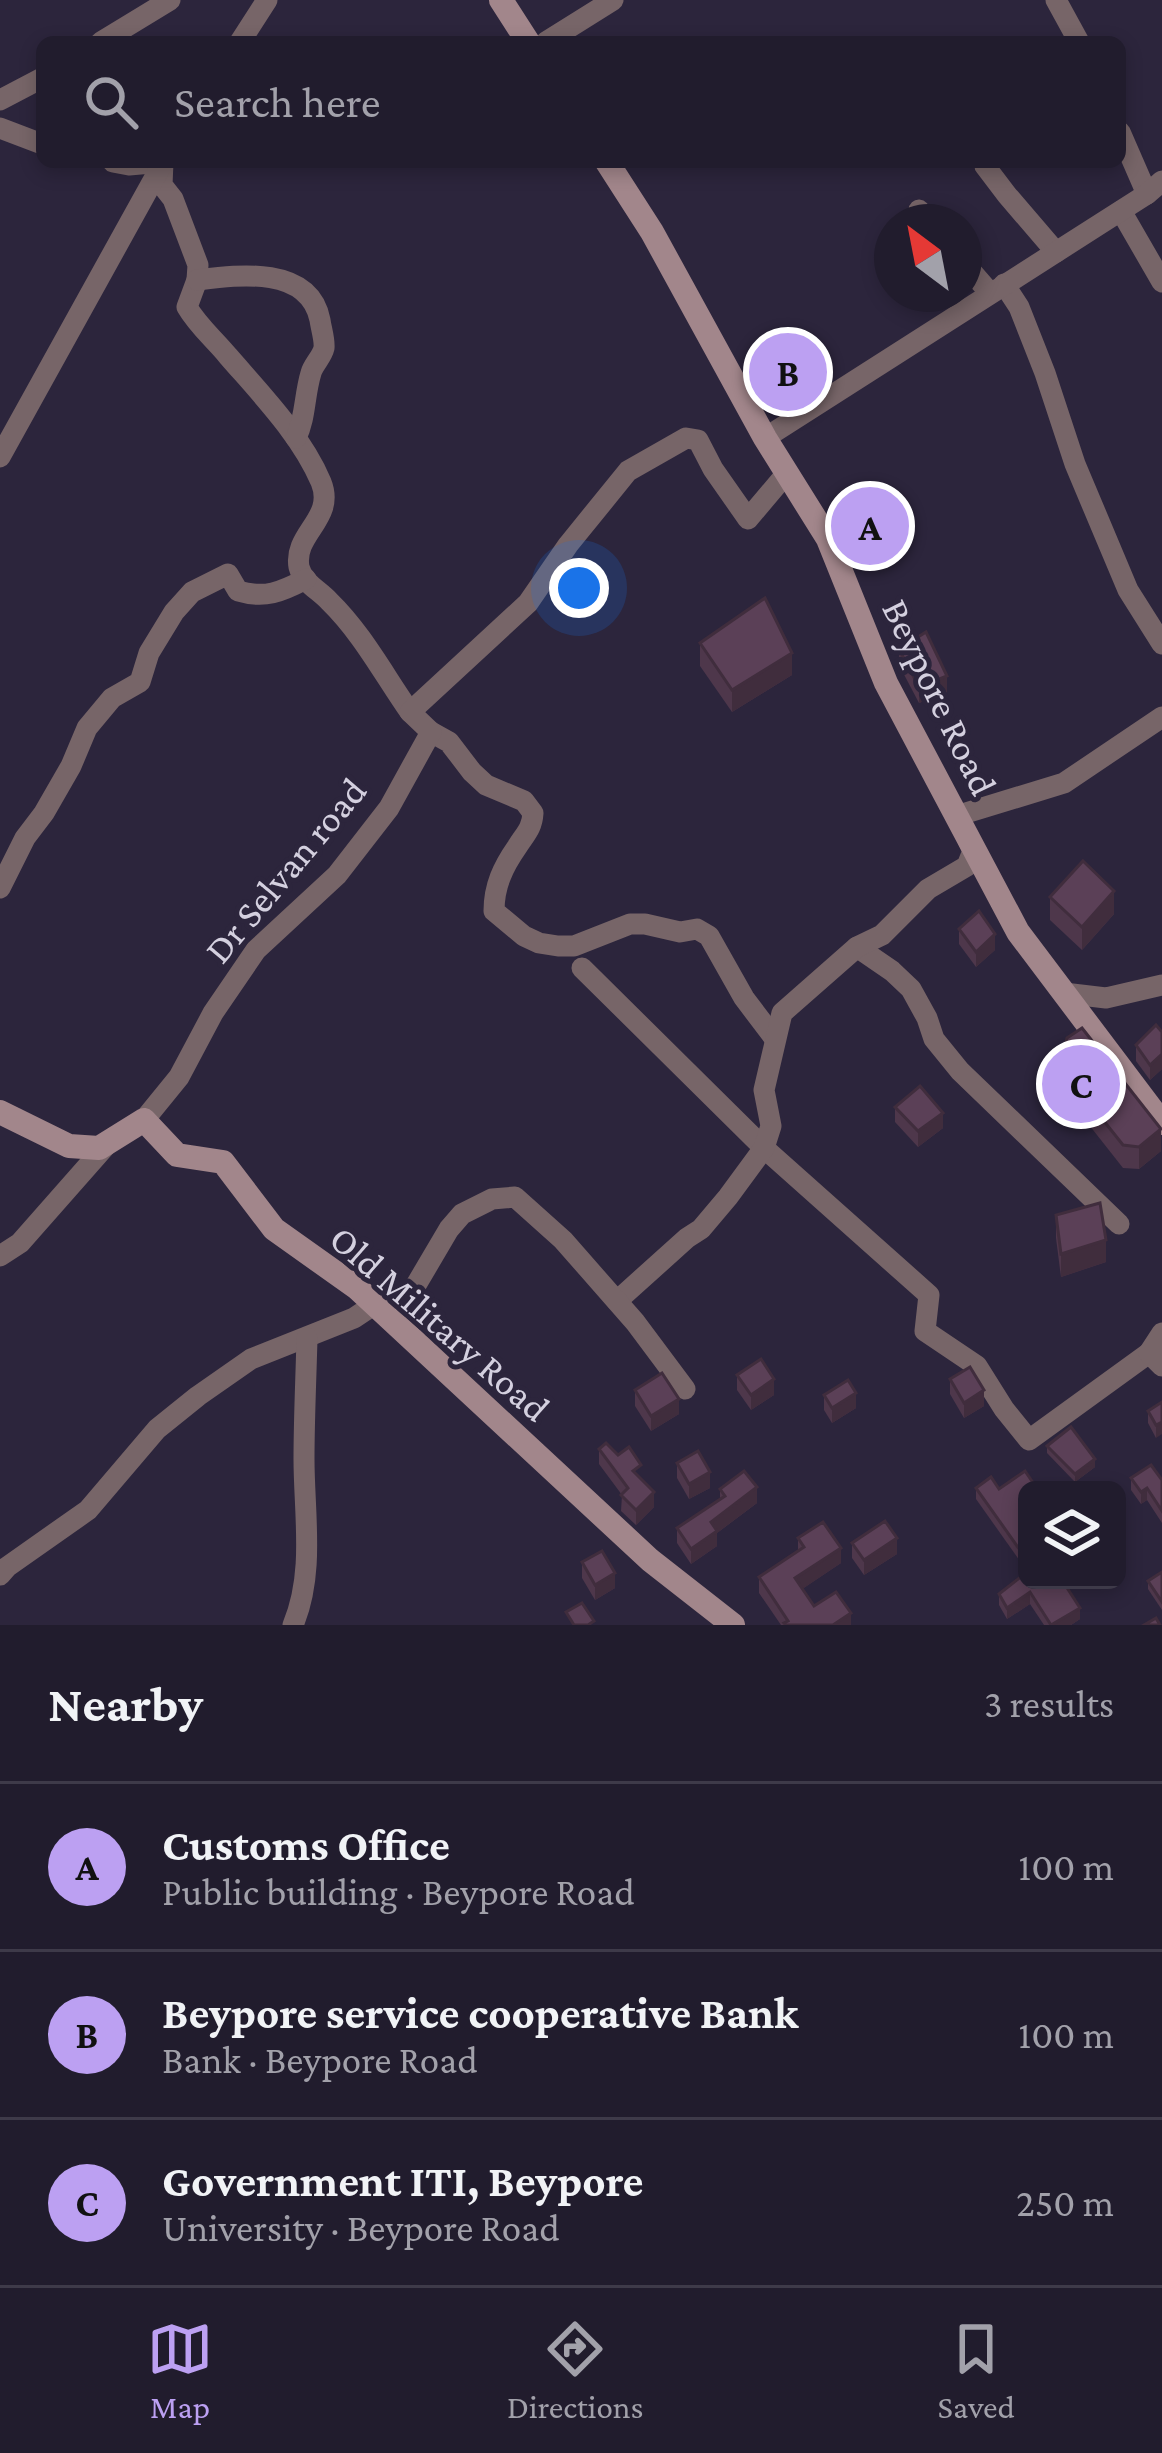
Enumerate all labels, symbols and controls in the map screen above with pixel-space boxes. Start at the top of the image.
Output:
search box [36,36,1126,168]
icon: search [78,69,144,135]
text: Search here [174,77,381,127]
north arrow [874,204,982,312]
pin: B [749,327,827,417]
pin: A [831,481,909,571]
your location [549,558,609,618]
street label: Beypore Road [873,592,1006,802]
street label: Dr Selvan road [195,769,375,971]
pin: C [1042,1039,1120,1129]
street label: Old Military Road [321,1216,558,1431]
map controls [1018,1481,1126,1589]
button: layers [1018,1481,1126,1589]
text: Nearby [48,1675,203,1732]
text: 3 results [984,1682,1114,1725]
text: Customs Office [162,1820,450,1870]
text: A [75,1845,99,1888]
text: 100 m [1018,1845,1114,1888]
text: Public building · Beypore Road [162,1870,635,1913]
text: Beypore service cooperative Bank [162,1988,798,2038]
text: B [76,2013,98,2056]
text: 100 m [1018,2013,1114,2056]
text: Bank · Beypore Road [162,2038,478,2081]
text: Government ITI, Beypore [162,2156,643,2206]
text: C [75,2181,99,2224]
text: 250 m [1016,2181,1114,2224]
text: University · Beypore Road [162,2206,560,2249]
tab: Map [147,2316,213,2425]
tab: Directions [507,2316,644,2425]
tab: Saved [938,2316,1015,2425]

